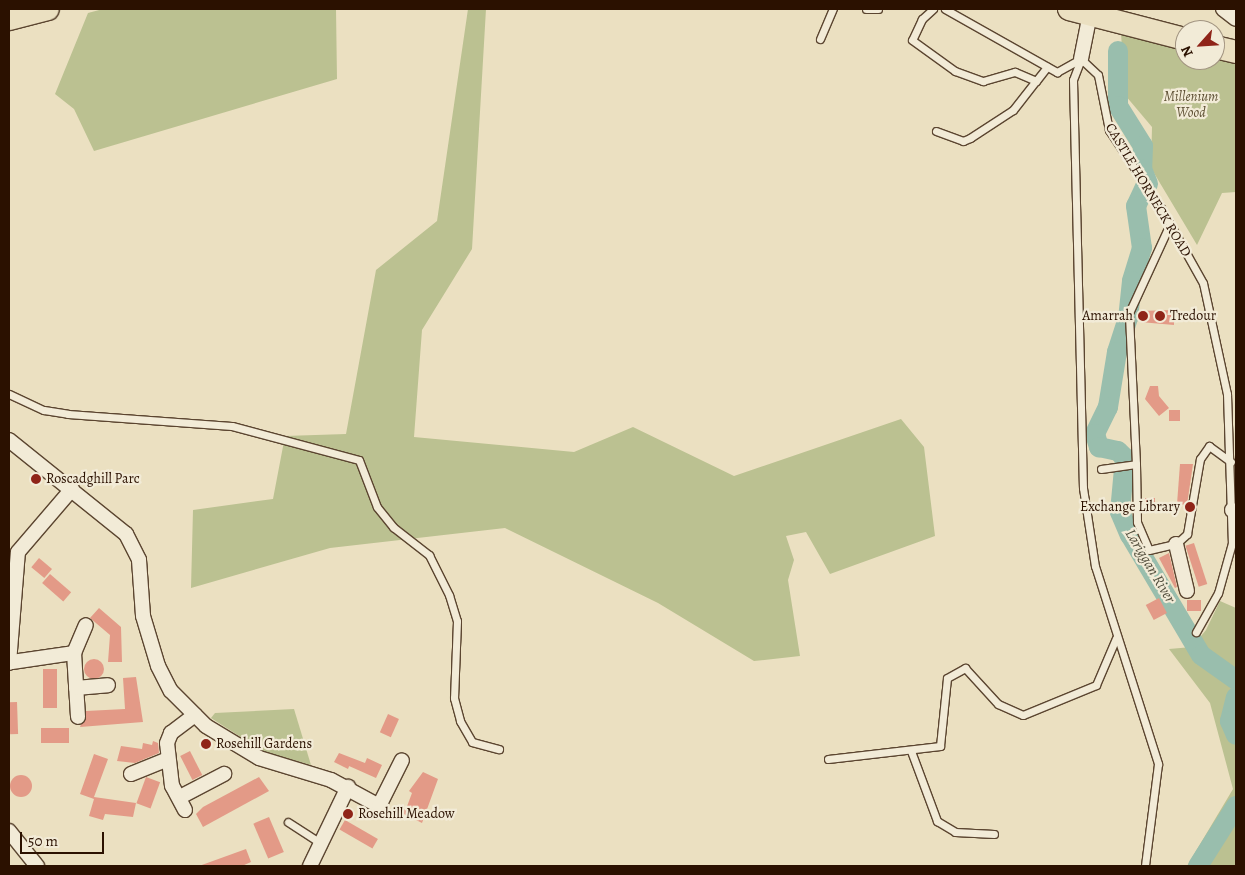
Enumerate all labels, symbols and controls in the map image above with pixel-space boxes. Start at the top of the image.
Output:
north arrow [1175,20,1225,70]
text: N [1176,43,1198,60]
park label: Millenium Wood [1164,89,1218,121]
street label: CASTLE HORNECK ROAD [1101,120,1195,260]
place label: Amarrah [1082,308,1133,324]
place label: Tredour [1170,308,1216,324]
marker: Amarrah [1137,310,1149,322]
marker: Tredour [1154,310,1166,322]
place label: Roscadghill Parc [46,471,140,487]
marker: Roscadghill Parc [30,473,42,485]
place label: Exchange Library [1080,499,1180,515]
marker: Exchange Library [1184,501,1196,513]
water label: Lariggan River [1121,526,1179,606]
place label: Rosehill Gardens [216,736,312,752]
marker: Rosehill Gardens [200,738,212,750]
place label: Rosehill Meadow [358,806,455,822]
marker: Rosehill Meadow [342,808,354,820]
scale bar [22,822,106,854]
text: 50 m [28,831,58,851]

